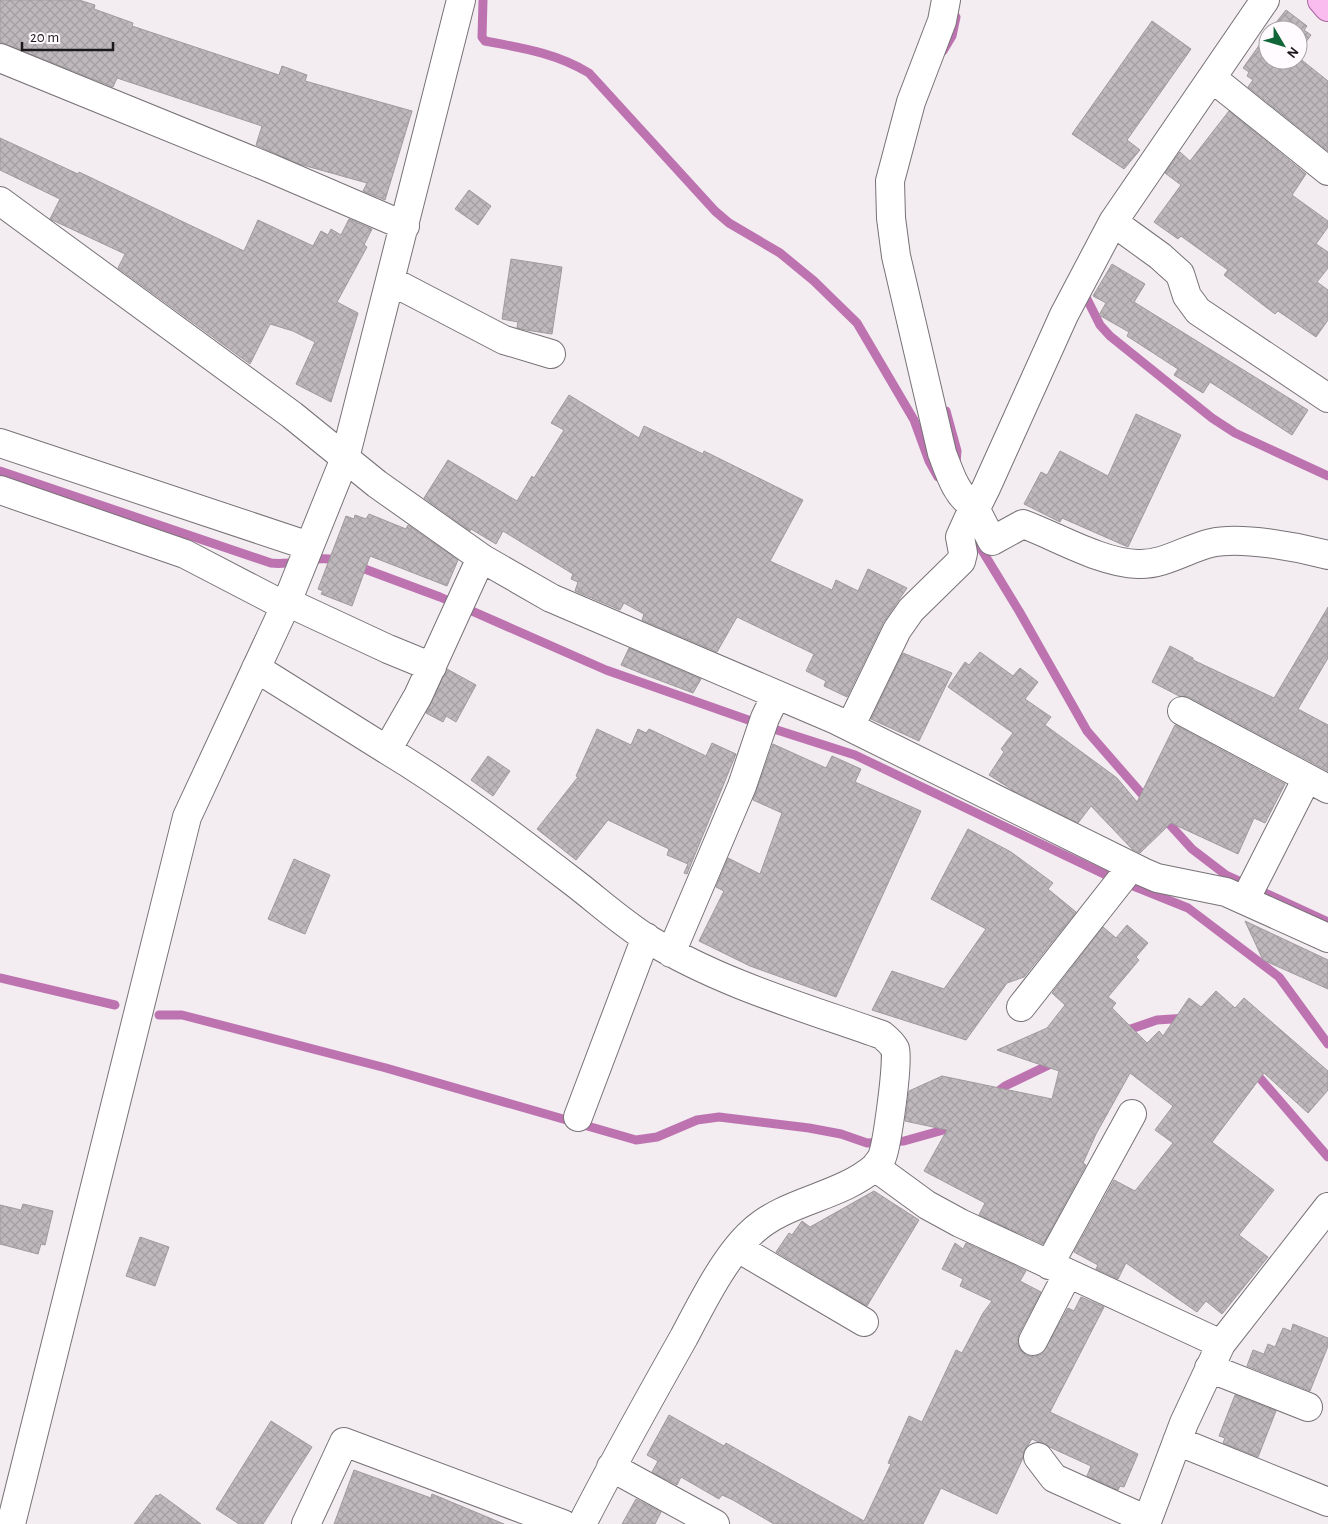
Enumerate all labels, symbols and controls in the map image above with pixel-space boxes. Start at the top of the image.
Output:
scale bar [22,20,114,52]
north arrow [1258,20,1308,70]
text: 20 m [30,30,59,45]
text: N [1284,44,1301,61]

